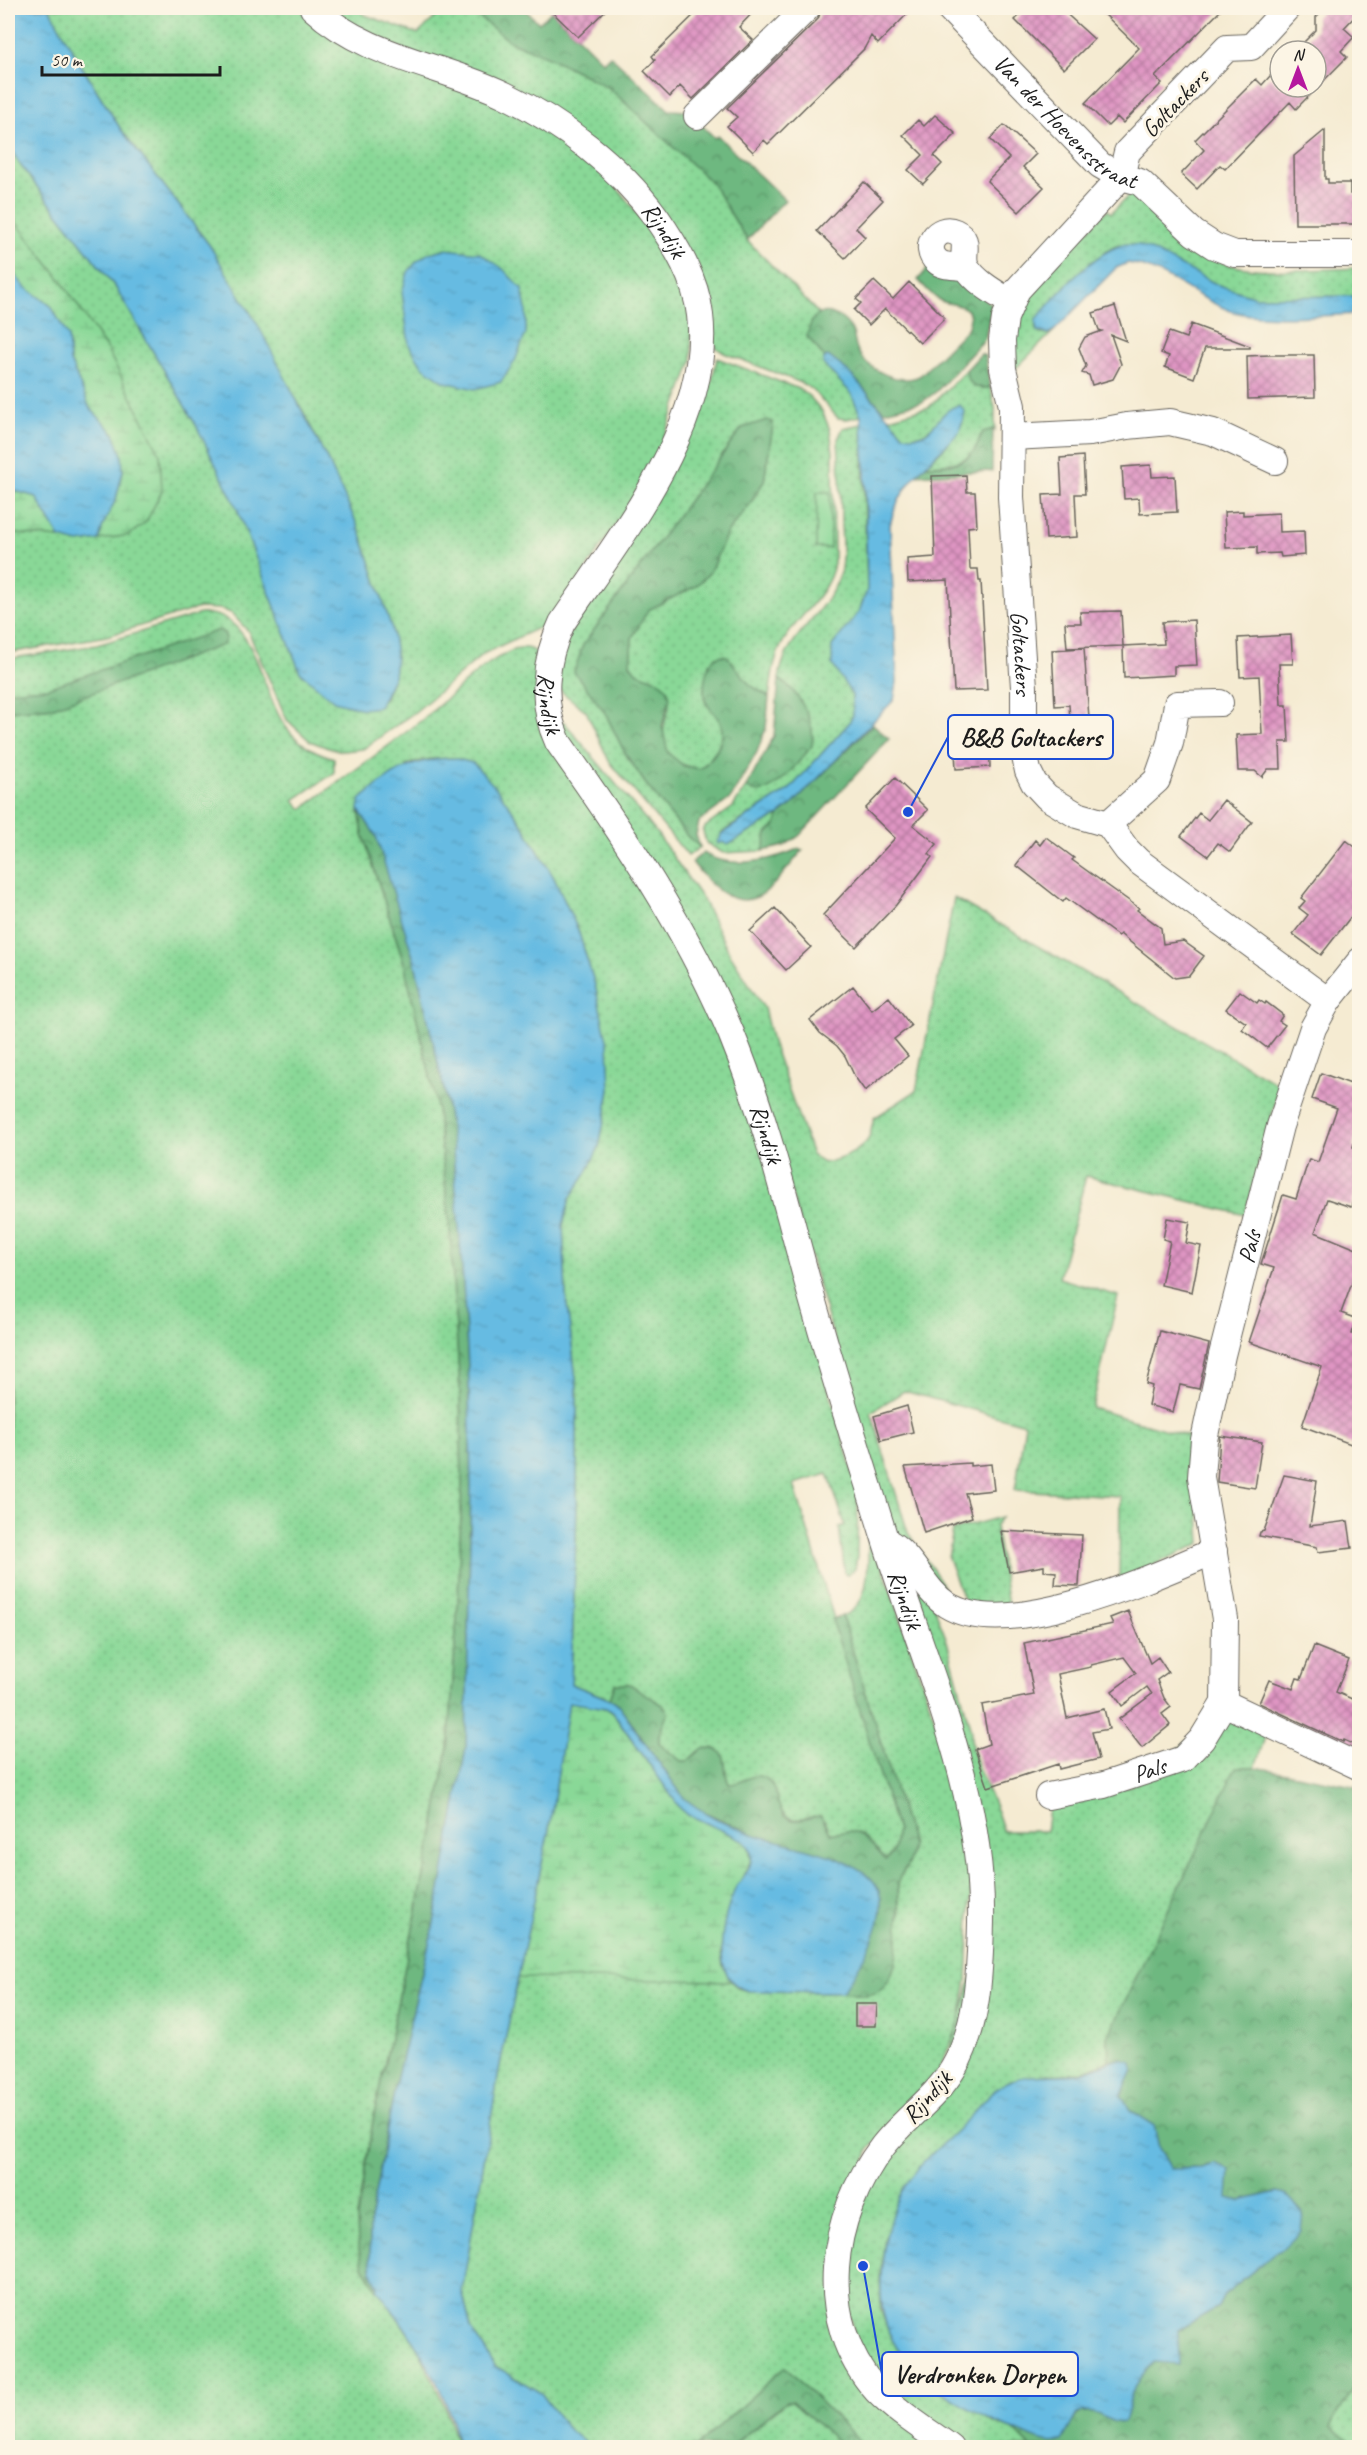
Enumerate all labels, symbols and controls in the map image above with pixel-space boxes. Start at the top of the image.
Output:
scale bar [42,39,220,77]
north arrow [1268,39,1328,99]
text: N [1293,45,1306,65]
street label: Van der Hoevensstraat [987,48,1142,196]
text: 50 m [51,49,84,71]
street label: Goltackers [1135,61,1216,144]
street label: Rijndijk [635,196,695,265]
street label: Goltackers [1004,610,1039,697]
street label: Rijndijk [531,673,569,741]
callout: B&B Goltackers [948,715,1113,759]
text: B&B Goltackers [960,721,1105,754]
street label: Rijndijk [743,1101,790,1170]
street label: Pals [1231,1225,1269,1266]
street label: Rijndijk [881,1566,930,1636]
street label: Pals [1129,1750,1172,1789]
street label: Rijndijk [896,2063,960,2130]
callout: Verdronken Dorpen [882,2352,1078,2396]
text: Verdronken Dorpen [894,2358,1068,2391]

